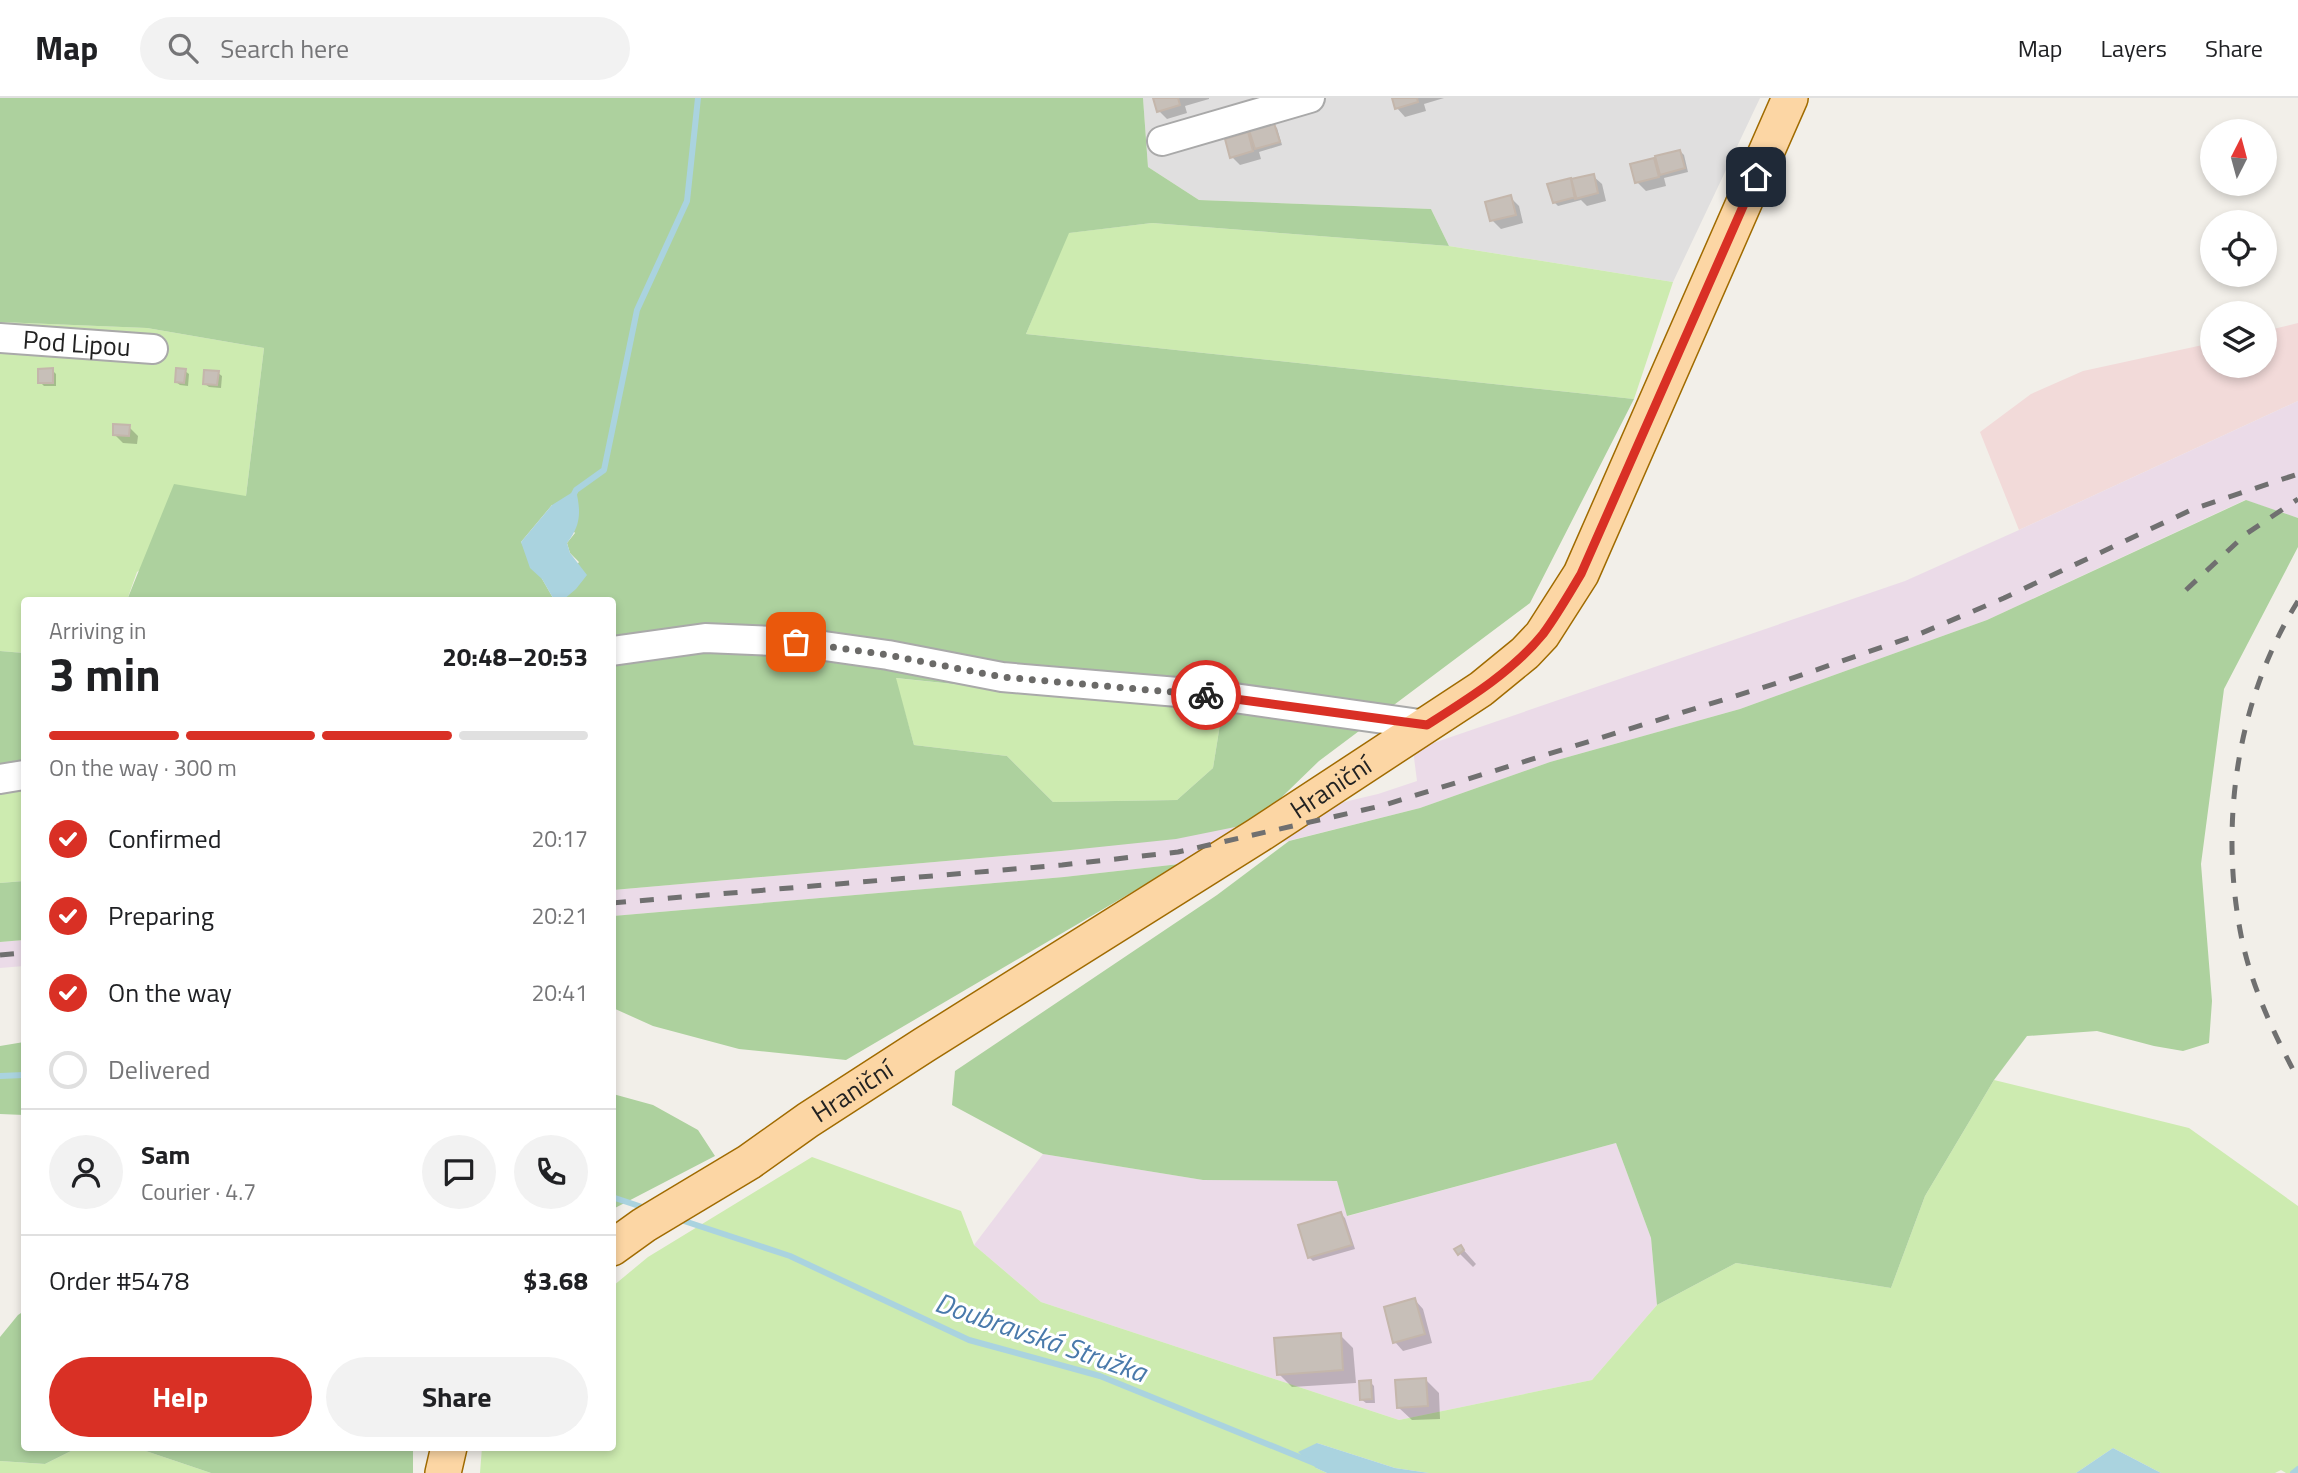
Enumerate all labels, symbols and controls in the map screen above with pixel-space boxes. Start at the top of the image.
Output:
search box [140,17,630,80]
text: Map [35,23,98,73]
icon: search [164,29,202,67]
text: Search here [220,29,349,68]
text: Map [2018,30,2063,66]
text: Layers [2101,30,2167,66]
text: Share [2205,30,2263,66]
north arrow [2200,119,2277,196]
map controls [2200,119,2277,378]
pin [1726,147,1786,207]
icon: home [1737,158,1775,196]
button: locate [2200,210,2277,287]
button: layers [2200,301,2277,378]
street label: Pod Lipou [22,320,132,366]
pin [766,612,826,672]
text: Arriving in [49,613,146,648]
icon: bag [777,623,815,661]
text: 20:48–20:53 [442,637,588,676]
text: 3 min [49,639,161,709]
courier [1171,660,1241,730]
icon: bike [1187,676,1225,714]
street label: Hraniční [1282,745,1381,828]
text: On the way · 300 m [49,750,237,785]
text: Confirmed [108,819,222,858]
icon: check [49,820,87,858]
text: 20:17 [531,821,588,856]
text: Preparing [108,896,214,935]
icon: check [49,897,87,935]
text: 20:21 [531,898,588,933]
text: On the way [108,973,232,1012]
icon: check [49,974,87,1012]
text: 20:41 [531,975,588,1010]
street label: Hraniční [804,1049,902,1132]
text: Delivered [108,1050,211,1089]
button: person [49,1135,123,1209]
text: Sam [141,1135,190,1174]
button: chat [422,1135,496,1209]
button: phone [514,1135,588,1209]
text: Courier · 4.7 [141,1174,256,1209]
text: Order #5478 [49,1261,189,1300]
text: $3.68 [523,1261,588,1300]
water label: Doubravská Stružka [930,1280,1155,1394]
button: Help [49,1357,312,1437]
button: Share [326,1357,588,1437]

